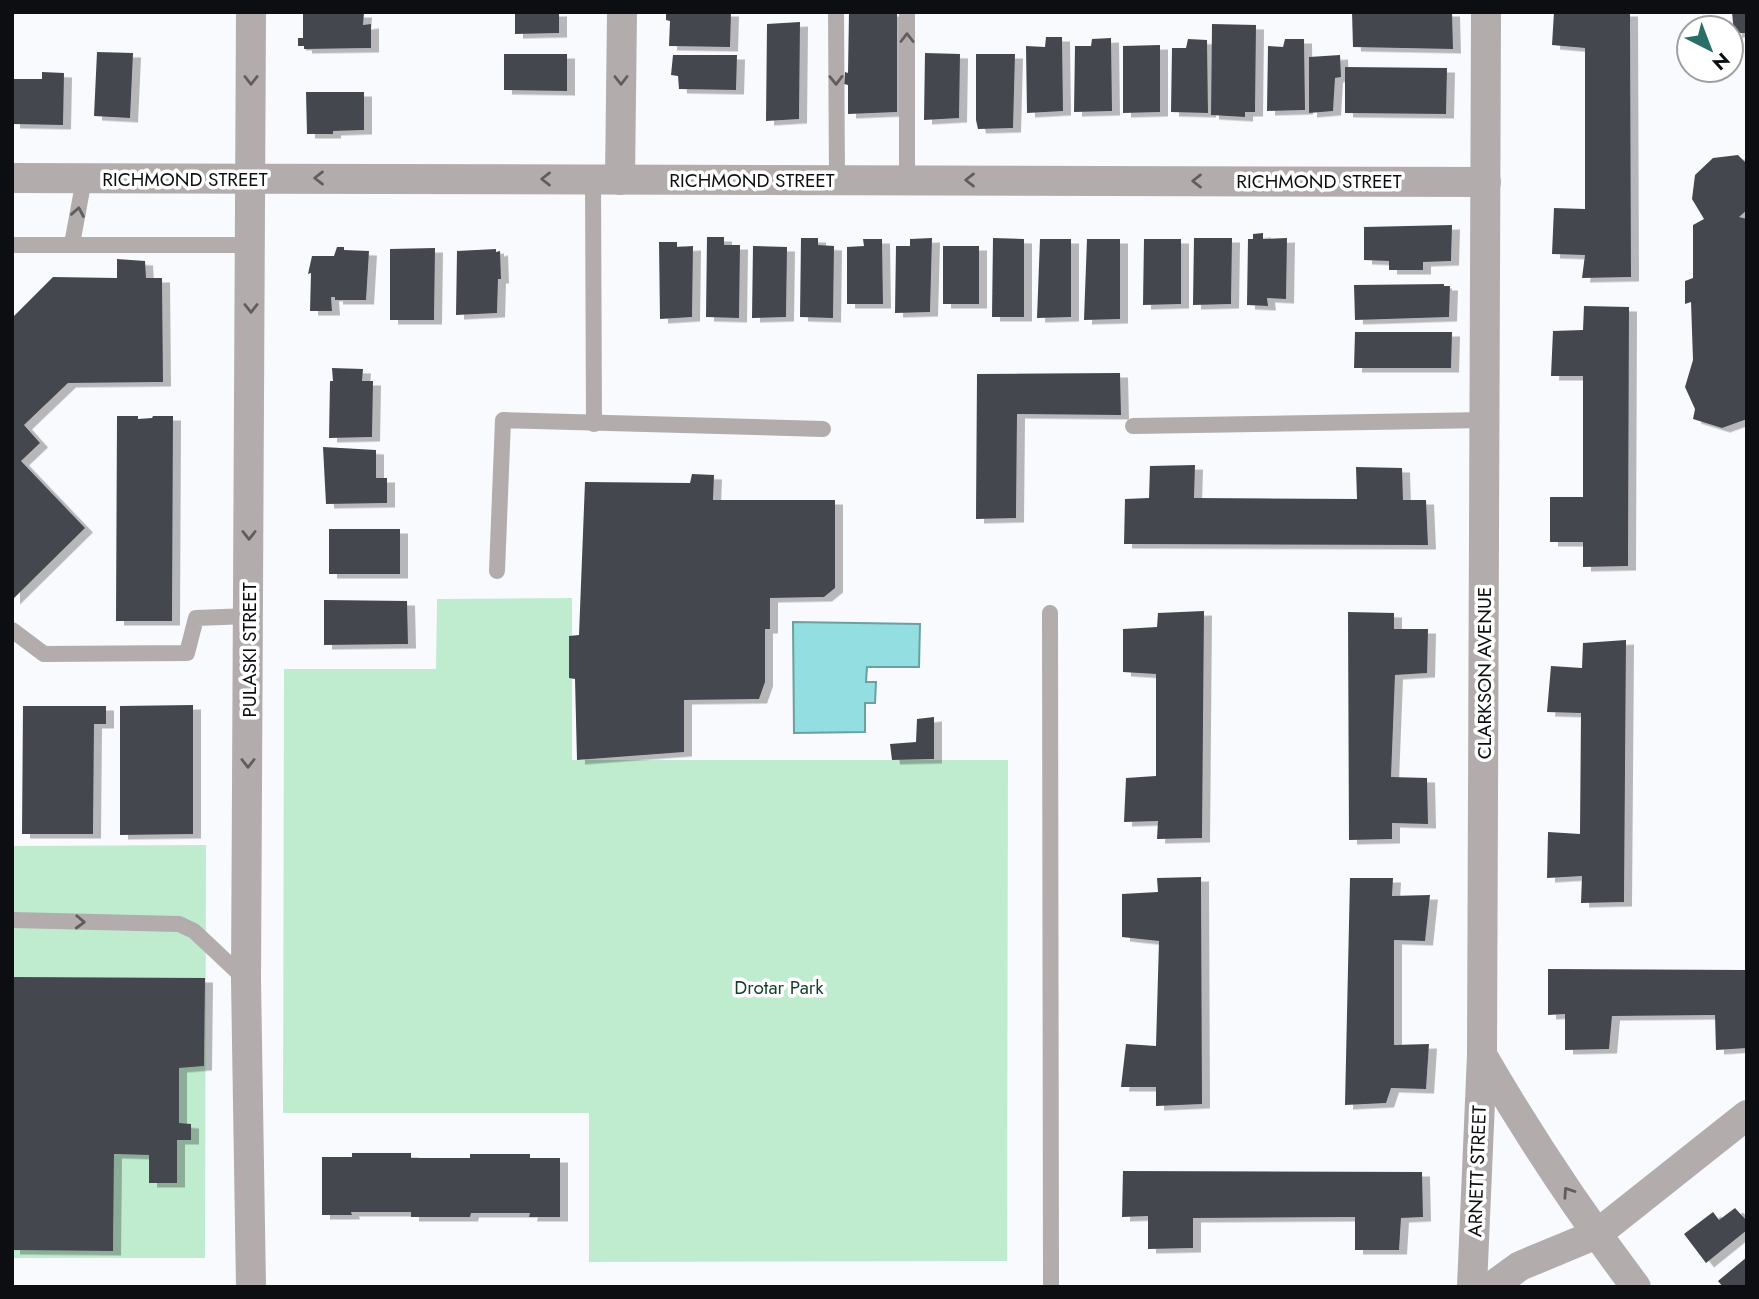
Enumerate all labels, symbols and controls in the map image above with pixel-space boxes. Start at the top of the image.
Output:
north arrow [1675,14,1745,84]
one-way arrow [899,32,915,43]
text: N [1706,46,1736,76]
one-way arrow [829,75,844,86]
one-way arrow [243,76,259,86]
one-way arrow [613,76,629,86]
street label: RICHMOND STREET [102,166,268,193]
street label: RICHMOND STREET [669,167,835,194]
street label: RICHMOND STREET [1236,168,1402,195]
one-way arrow [313,170,324,186]
one-way arrow [541,171,551,187]
one-way arrow [964,172,975,188]
one-way arrow [1192,173,1202,189]
one-way arrow [70,206,85,218]
one-way arrow [243,303,259,314]
one-way arrow [242,530,257,541]
street label: PULASKI STREET [236,582,263,718]
street label: CLARKSON AVENUE [1471,587,1498,759]
one-way arrow [240,758,256,769]
one-way arrow [75,914,86,929]
park label: Drotar Park [734,974,824,1001]
street label: ARNETT STREET [1461,1104,1493,1237]
one-way arrow [1563,1187,1576,1200]

